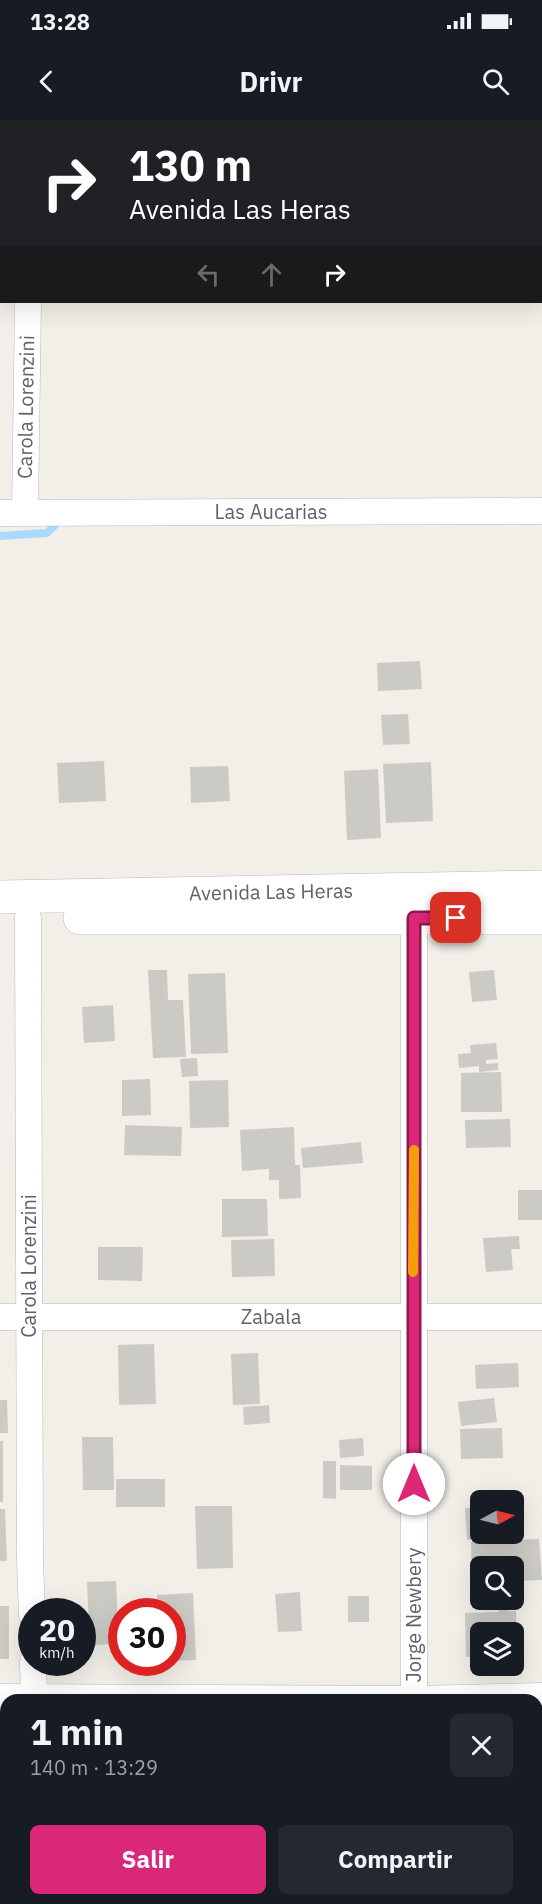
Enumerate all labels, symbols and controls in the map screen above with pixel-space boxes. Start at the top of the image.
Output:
text: 13:28 [30,7,90,36]
text: Drivr [240,64,302,99]
icon: back [30,65,63,98]
icon: search [479,65,512,98]
text: 130 m [129,138,252,193]
icon: right [30,144,108,222]
text: Avenida Las Heras [129,191,351,226]
icon: left [192,258,225,291]
icon: ahead [255,258,288,291]
icon: right [318,258,351,291]
street label: Carola Lorenzini [11,335,40,479]
street label: Las Aucarias [215,498,327,525]
street label: Avenida Las Heras [189,877,353,906]
pin [430,892,481,943]
icon: arrive [439,901,472,934]
street label: Carola Lorenzini [15,1194,42,1338]
street label: Zabala [241,1303,302,1330]
position arrow [382,1452,446,1516]
north arrow [470,1490,524,1544]
map controls [470,1490,524,1676]
street label: Jorge Newbery [400,1548,427,1682]
button: search [470,1556,524,1610]
speed limit sign: 30 [108,1598,186,1676]
text: 20 [39,1610,75,1649]
button: layers [470,1622,524,1676]
text: km/h [39,1643,75,1662]
text: 1 min [30,1708,124,1755]
button: close [450,1714,513,1777]
text: 140 m · 13:29 [30,1754,158,1781]
button: Salir [30,1825,266,1894]
button: Compartir [278,1825,513,1894]

